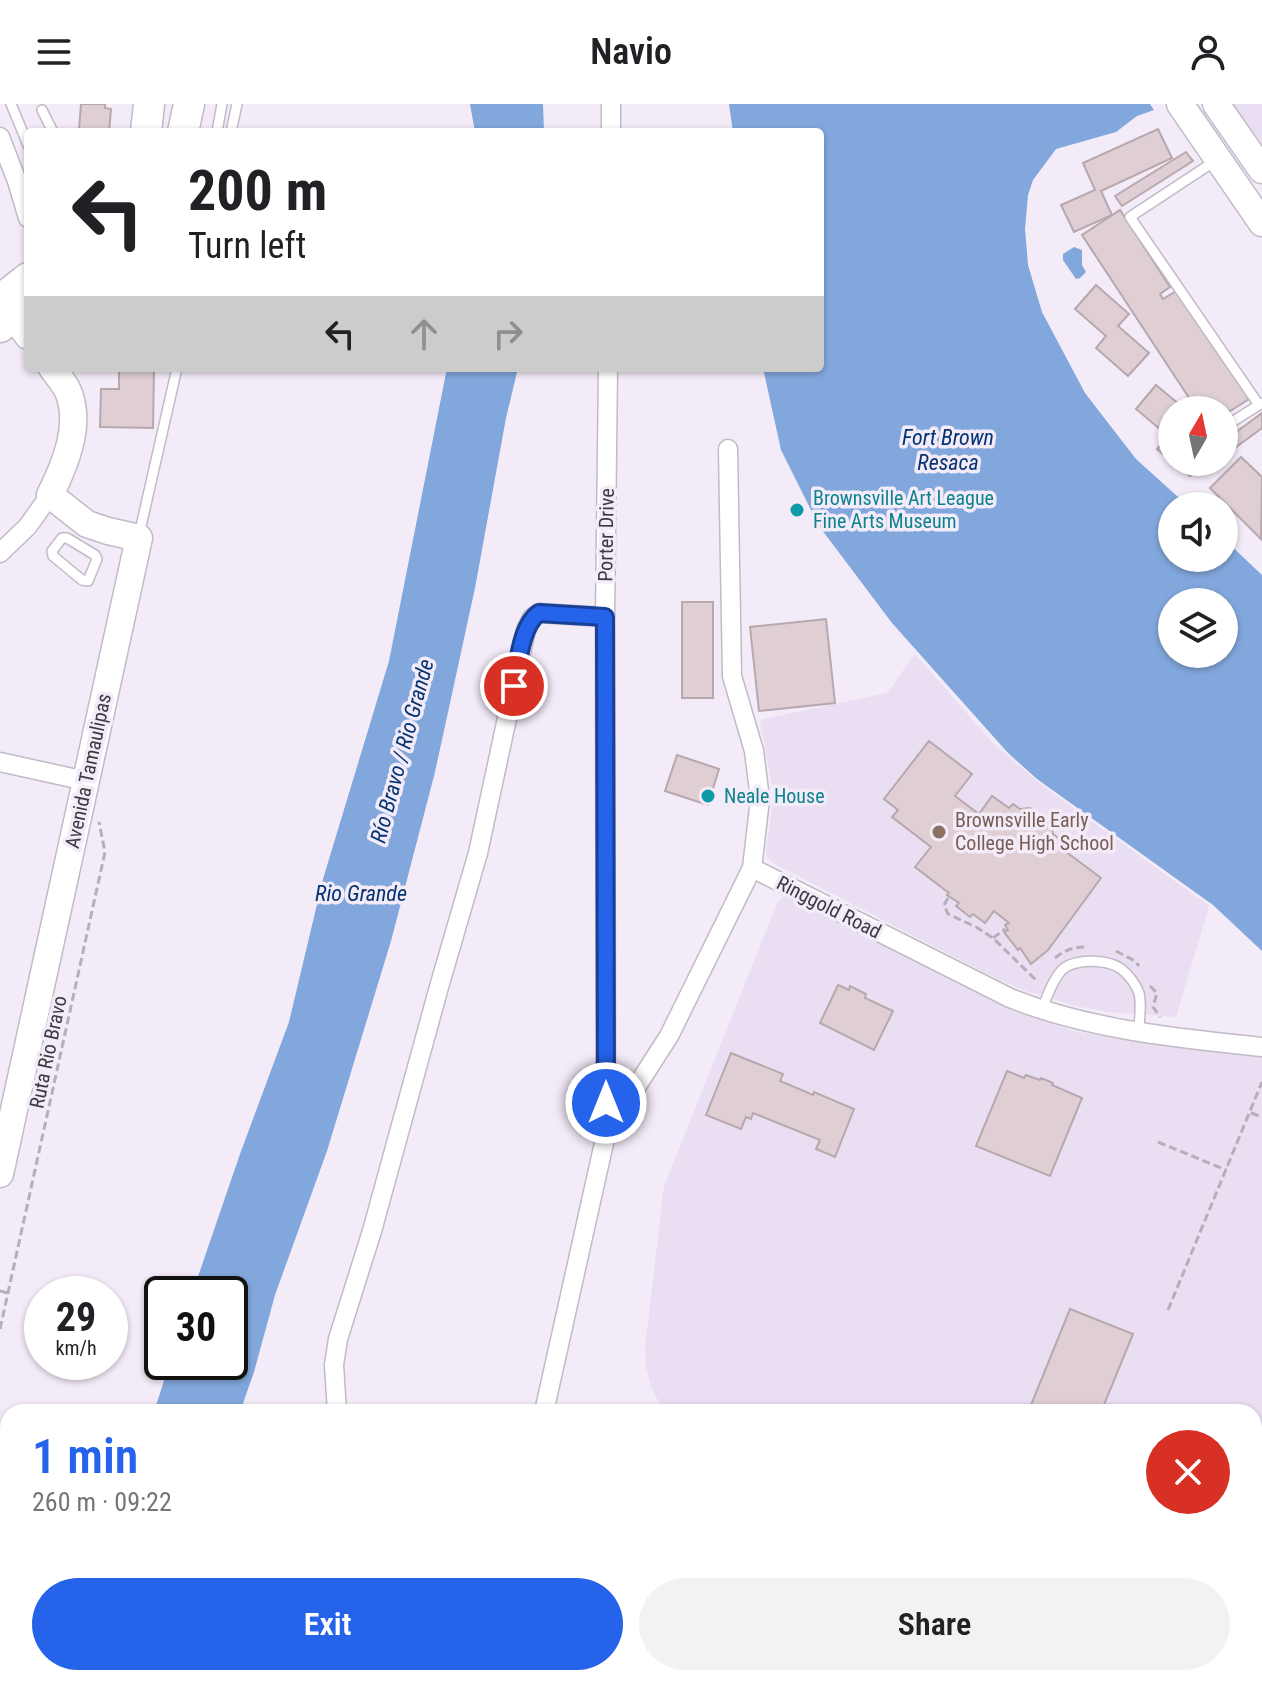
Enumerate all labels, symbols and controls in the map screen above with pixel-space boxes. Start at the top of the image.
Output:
icon: menu [32,30,76,74]
icon: person [1186,30,1230,74]
text: Navio [590,31,672,73]
text: 200 m [188,158,327,224]
icon: left [56,160,160,264]
text: Turn left [188,225,306,267]
icon: left [318,312,362,356]
icon: ahead [402,312,446,356]
icon: right [486,312,530,356]
north arrow [1158,396,1238,476]
map controls [1158,396,1238,668]
water label: Fort Brown Resaca [902,425,994,475]
place label: Brownsville Art League Fine Arts Museum [813,486,994,533]
street label: Porter Drive [593,488,619,582]
button: sound [1158,492,1238,572]
marker: Brownsville Art League Fine Arts Museum [788,501,806,519]
button: layers [1158,588,1238,668]
pin [480,652,548,720]
water label: Río Bravo / Rio Grande [365,656,439,846]
icon: arrive [492,664,536,708]
street label: Avenida Tamaulipas [60,691,116,851]
place label: Neale House [724,784,825,808]
marker: Neale House [699,787,717,805]
place label: Brownsville Early College High School [955,808,1114,855]
marker: Brownsville Early College High School [930,823,948,841]
street label: Ringgold Road [773,870,885,944]
water label: Rio Grande [315,881,407,906]
street label: Ruta Rio Bravo [24,993,72,1111]
position arrow [564,1061,648,1145]
speed limit sign: 30 [144,1276,248,1380]
text: 29 [56,1294,96,1341]
text: km/h [55,1336,97,1360]
text: 1 min [32,1428,138,1485]
button: close [1146,1430,1230,1514]
text: 260 m · 09:22 [32,1487,172,1517]
button: Exit [32,1578,623,1670]
button: Share [639,1578,1230,1670]

